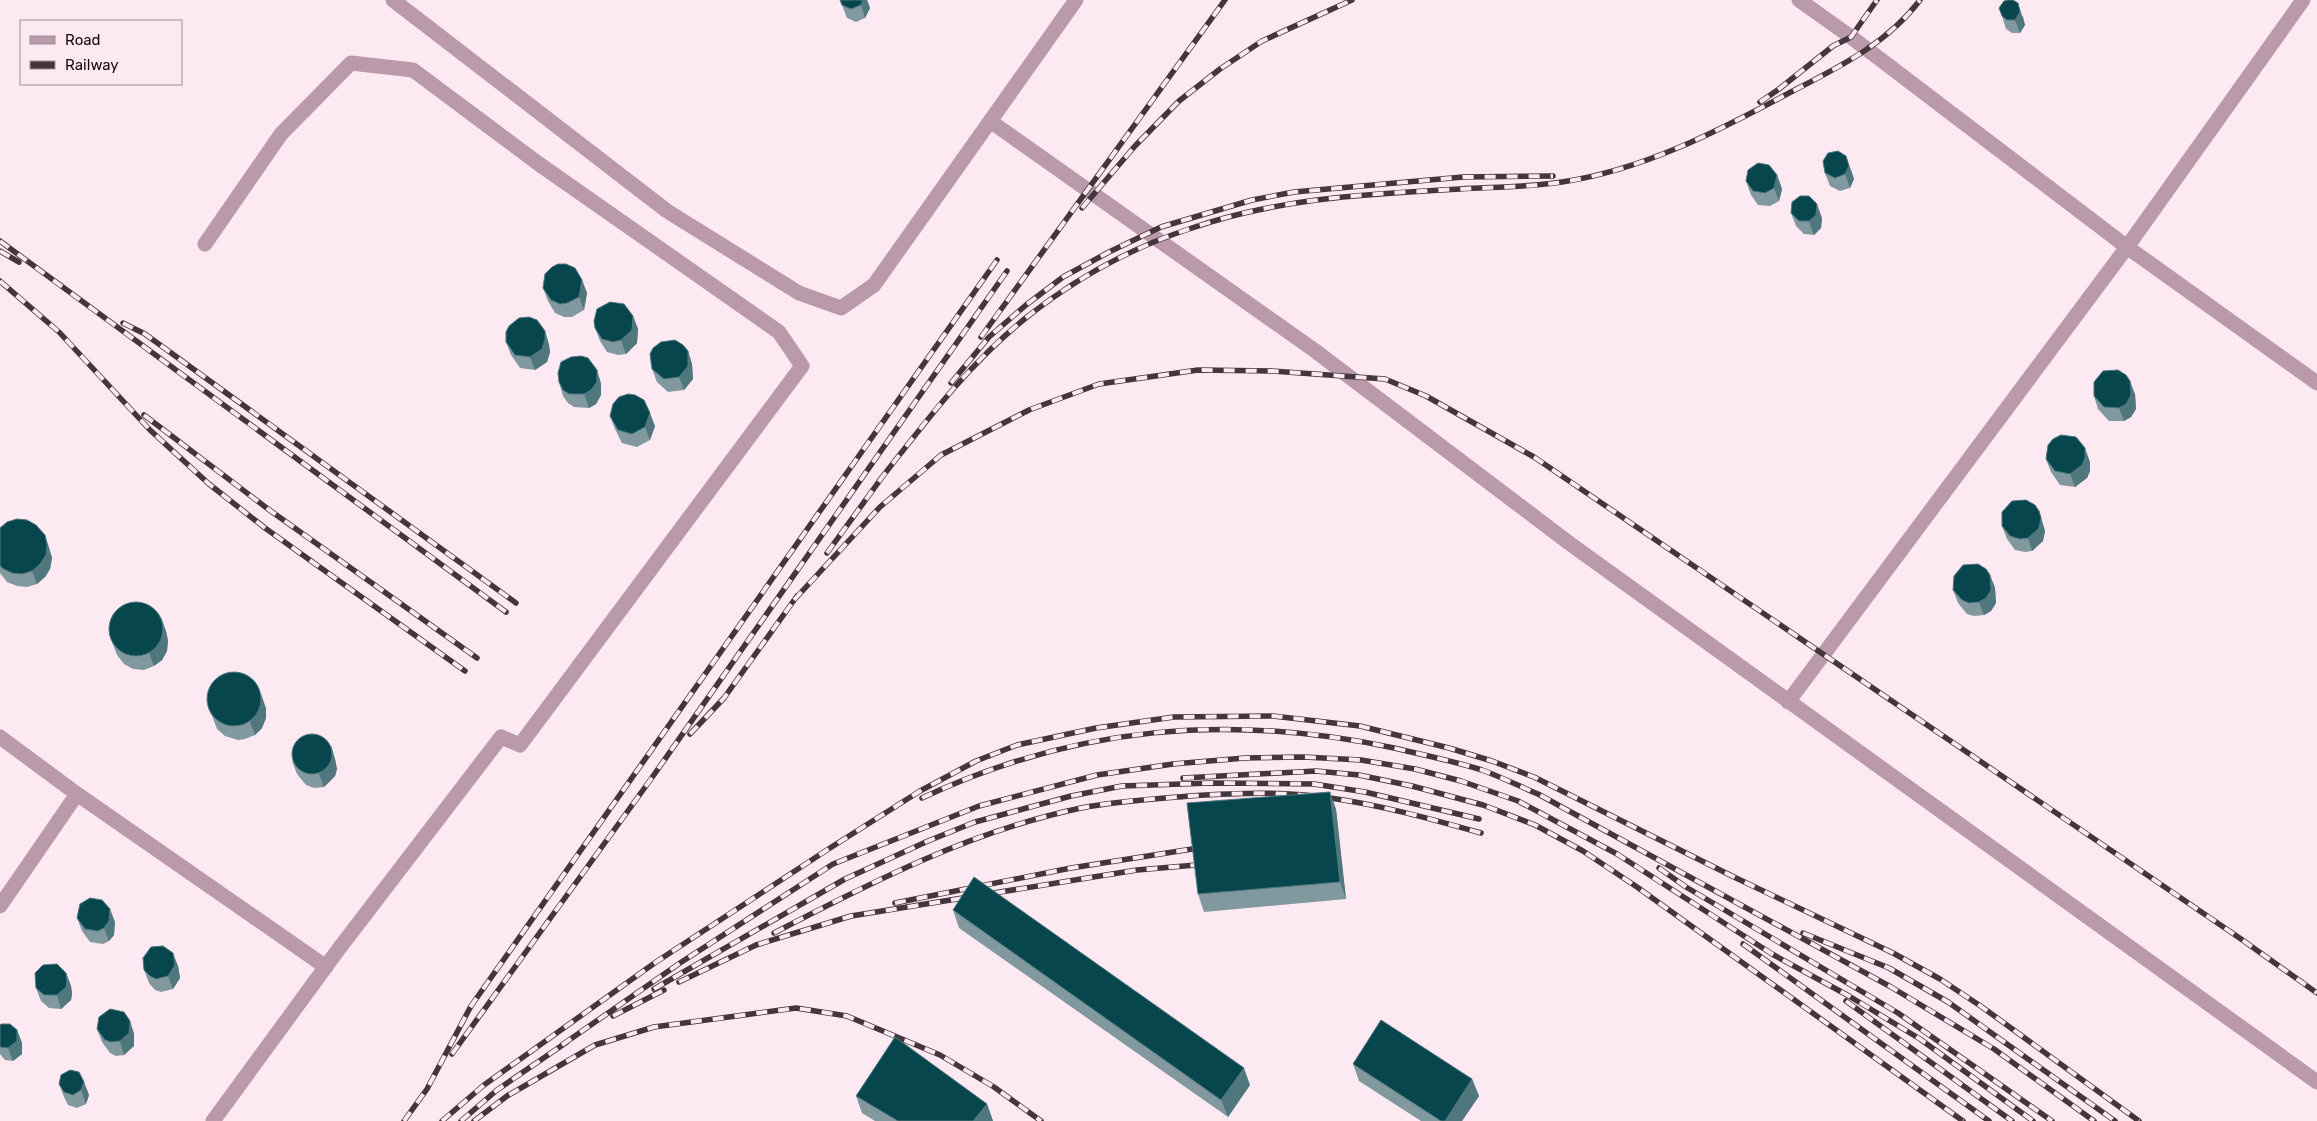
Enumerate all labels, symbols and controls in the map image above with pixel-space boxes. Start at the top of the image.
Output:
legend [20,20,182,85]
text: Road [65,31,101,49]
text: Railway [65,56,119,74]

